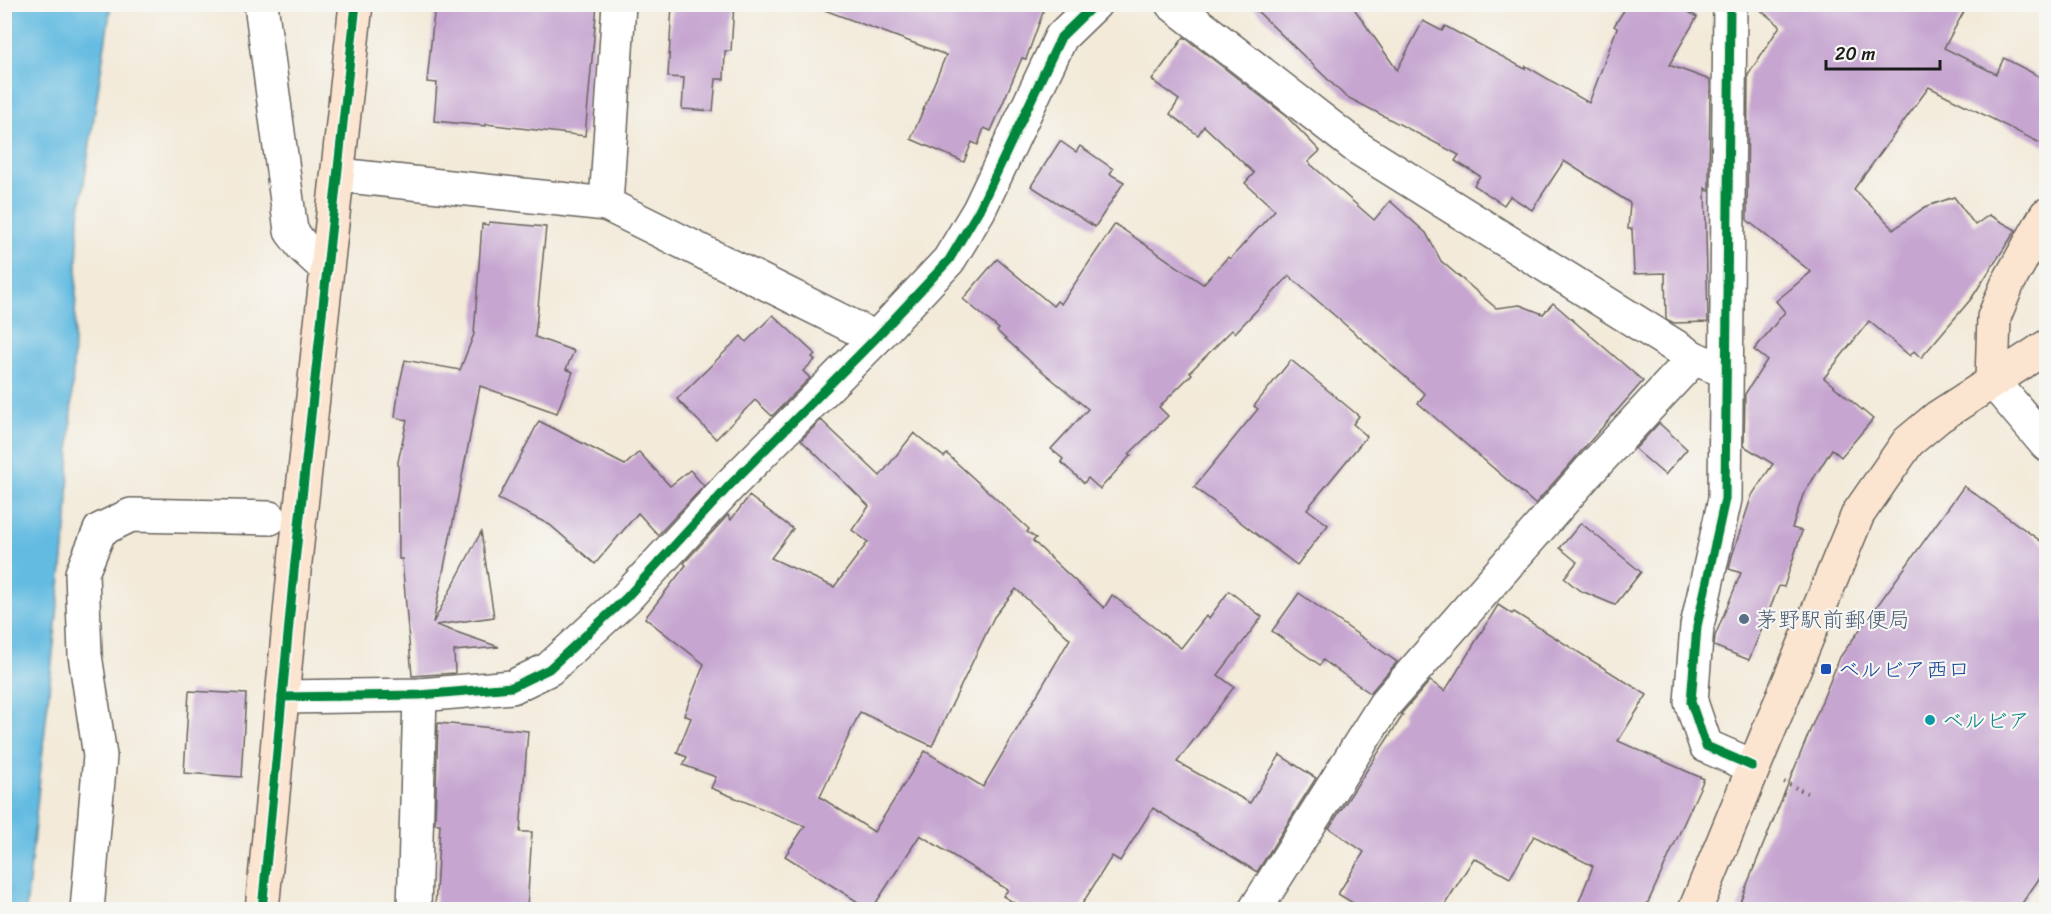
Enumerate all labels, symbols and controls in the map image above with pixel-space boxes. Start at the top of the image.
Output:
scale bar [1826,33,1940,71]
text: 20 m [1835,38,1875,70]
place label: 茅野駅前郵便局 [1756,600,1910,639]
marker: 茅野駅前郵便局 [1737,612,1751,626]
place label: ベルビア西口 [1838,650,1970,689]
marker: ベルビア西口 [1819,662,1833,676]
place label: ベルビア [1942,701,2030,740]
marker: ベルビア [1923,713,1937,727]

